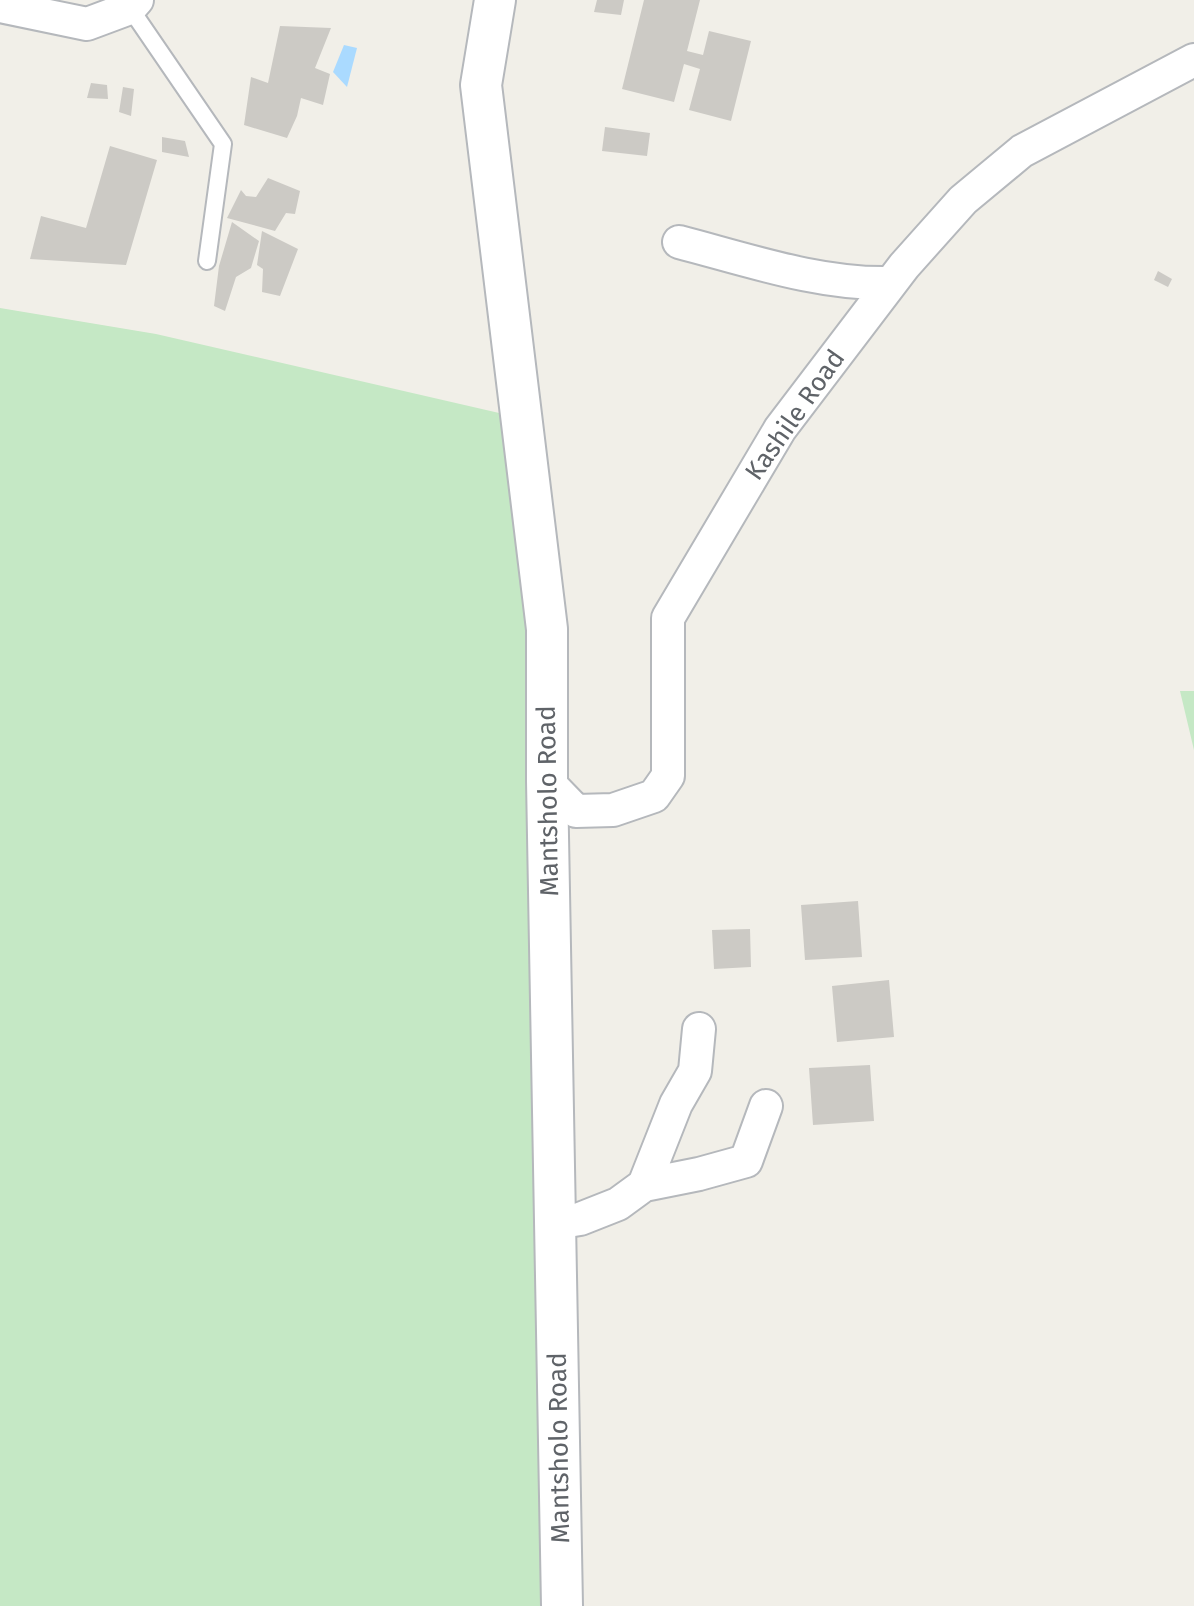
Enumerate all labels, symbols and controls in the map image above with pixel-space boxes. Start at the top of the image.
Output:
street label: Kashile Road [739,344,851,486]
street label: Mantsholo Road [531,705,565,897]
street label: Mantsholo Road [542,1352,576,1544]

